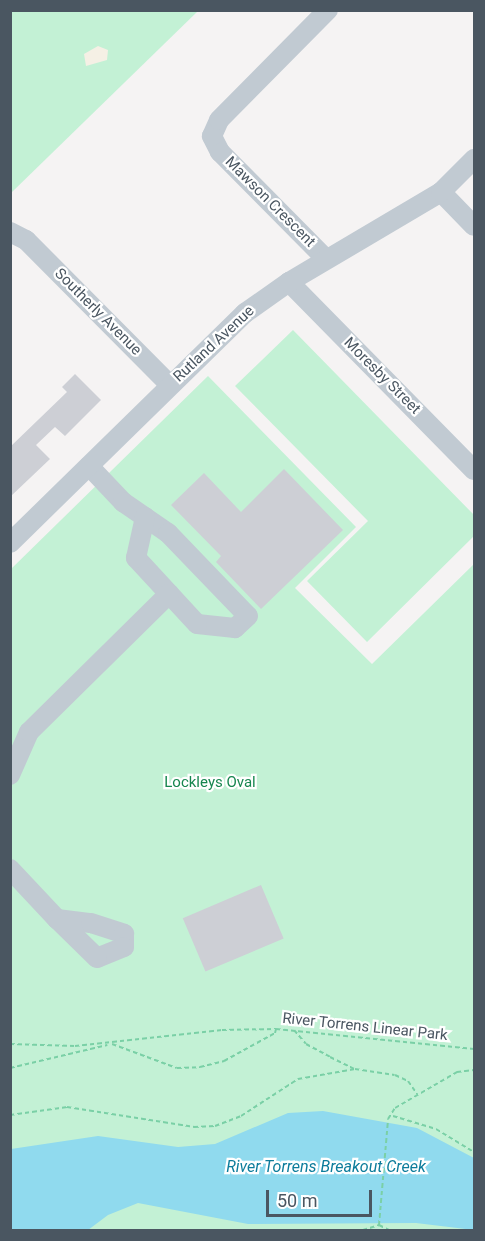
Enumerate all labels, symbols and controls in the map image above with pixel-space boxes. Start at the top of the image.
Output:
street label: Mawson Crescent [221,153,319,251]
street label: Southerly Avenue [51,265,145,359]
street label: Rutland Avenue [170,302,258,386]
street label: Moresby Street [340,334,424,418]
park label: Lockleys Oval [164,774,256,792]
street label: River Torrens Linear Park [281,1009,449,1045]
water label: River Torrens Breakout Creek [226,1157,426,1177]
scale bar [269,1178,376,1216]
text: 50 m [277,1190,317,1211]

